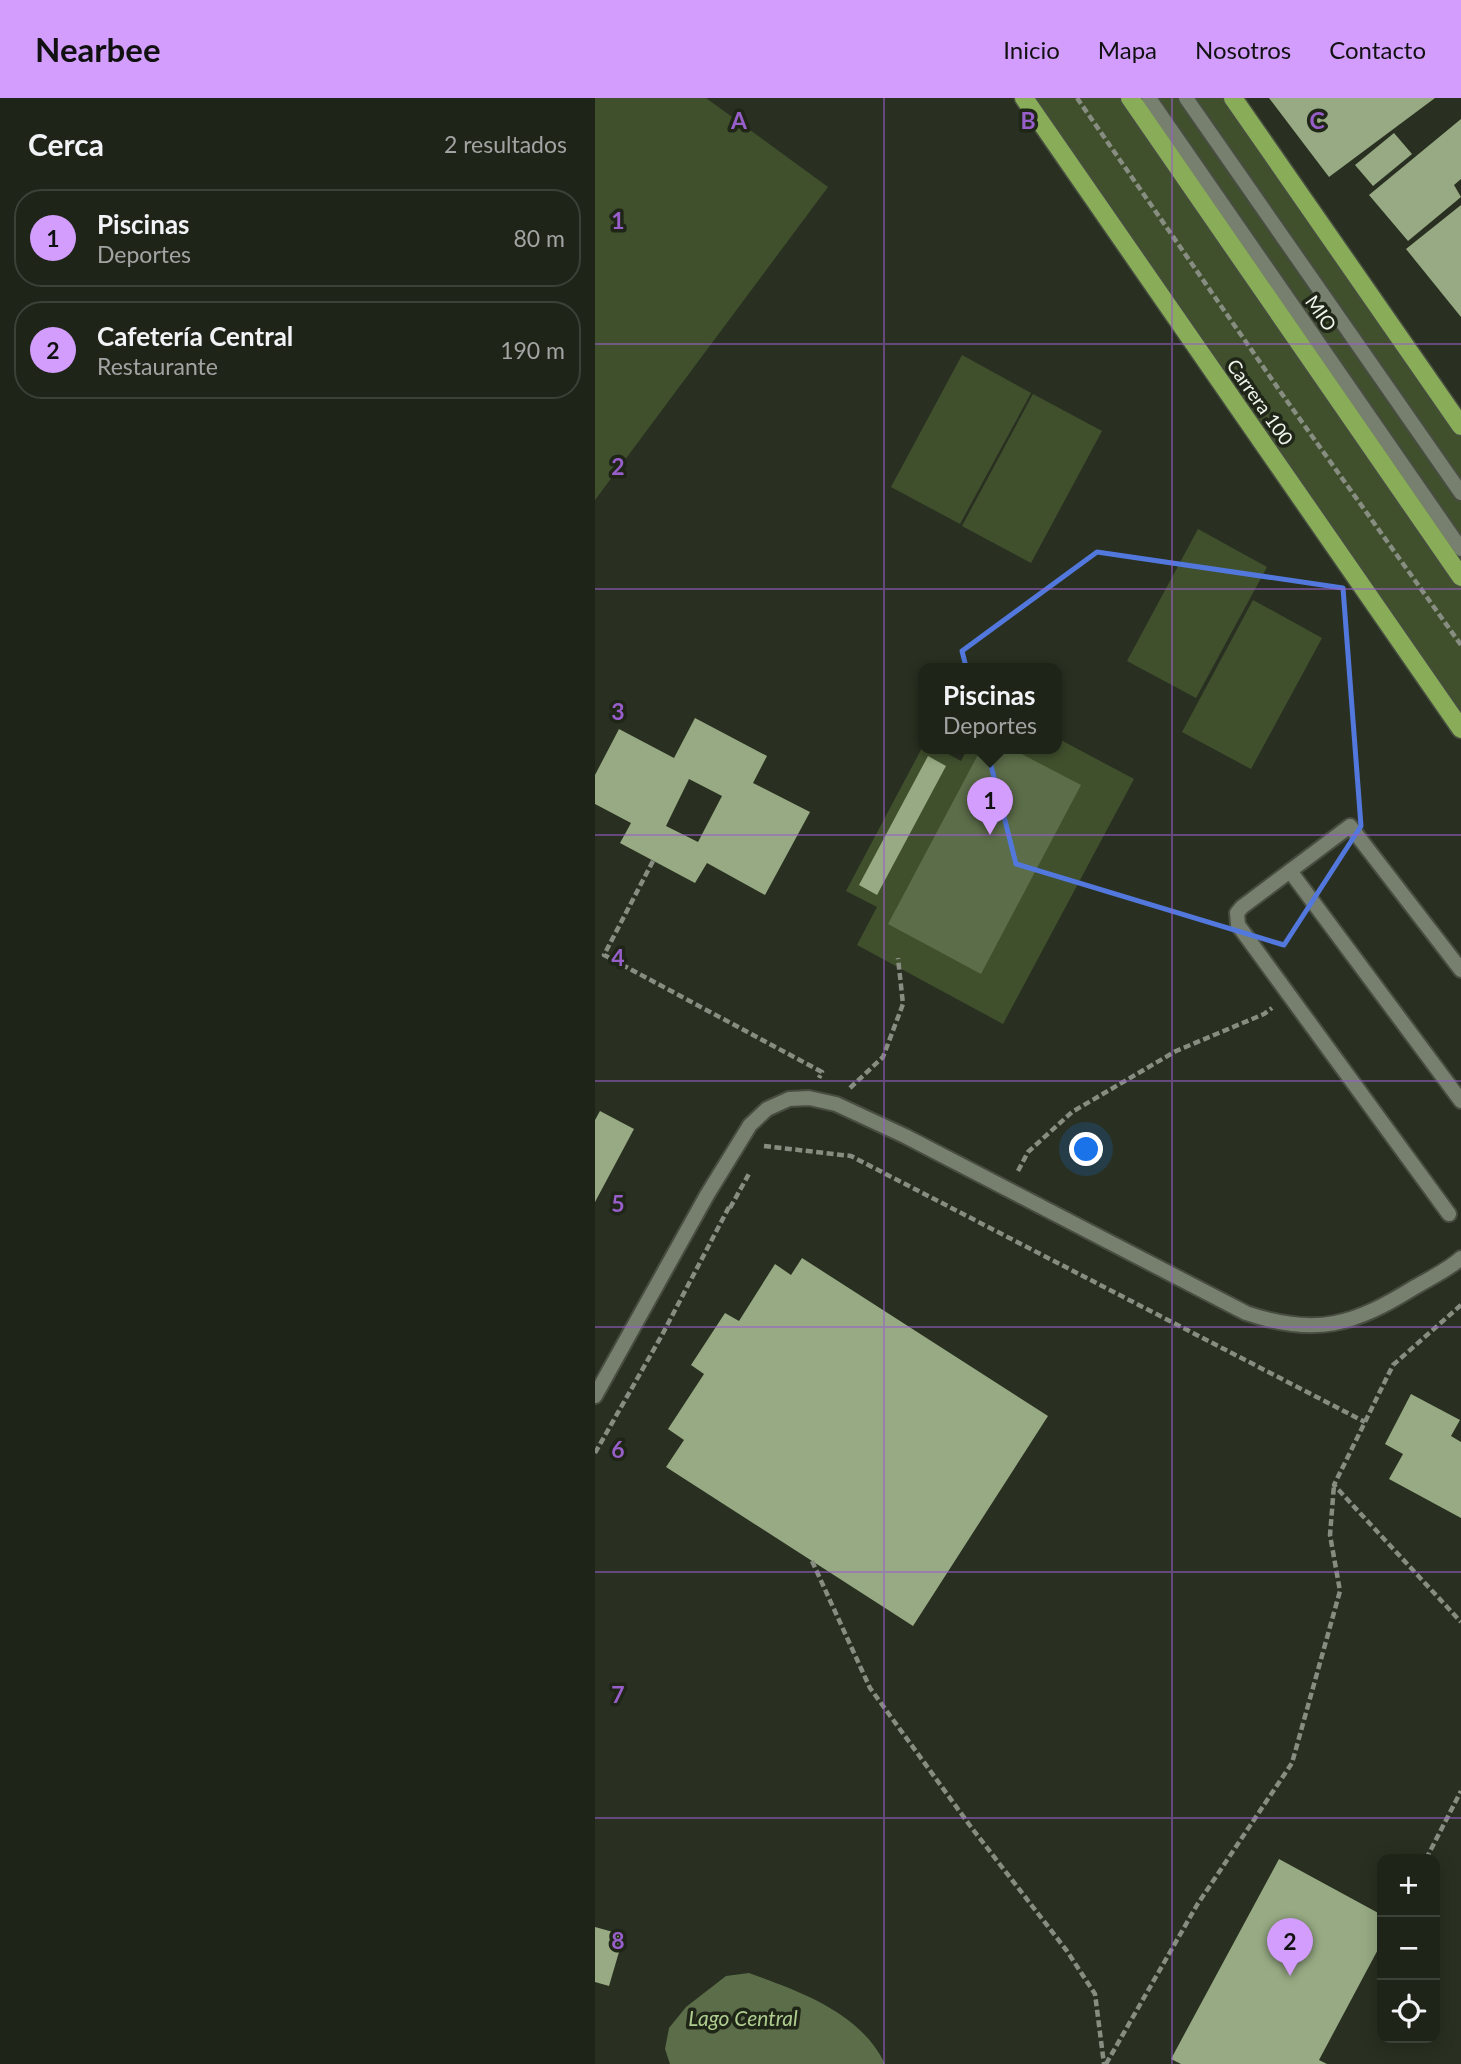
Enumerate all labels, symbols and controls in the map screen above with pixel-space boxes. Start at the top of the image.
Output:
text: Nearbee [35,29,161,69]
text: Inicio [1003,35,1060,64]
text: Mapa [1098,35,1157,64]
text: Nosotros [1195,35,1291,64]
text: Contacto [1329,35,1426,64]
text: A [730,106,748,134]
text: B [1020,106,1036,134]
text: C [1309,106,1325,134]
text: Cerca [28,126,104,162]
text: 2 resultados [444,130,567,158]
text: 1 [611,206,625,234]
text: Piscinas [97,208,190,240]
text: 1 [46,224,60,252]
text: 80 m [514,224,565,252]
text: Deportes [97,240,191,268]
street label: MIO [1301,290,1342,335]
text: Cafetería Central [97,320,293,352]
text: 2 [46,336,60,364]
text: 190 m [500,336,565,364]
text: Restaurante [97,352,218,380]
street label: Carrera 100 [1222,354,1298,449]
text: 2 [611,452,625,480]
popup [918,663,1062,754]
text: Piscinas [943,679,1035,711]
text: 3 [611,697,625,725]
text: Deportes [943,711,1037,739]
pin: 1 [967,777,1013,835]
text: 4 [611,943,625,971]
your location [1069,1132,1103,1166]
text: 5 [611,1189,625,1217]
text: 6 [611,1435,625,1463]
text: 7 [611,1680,625,1708]
map controls [1377,1854,1440,2043]
button: + [1377,1854,1440,1917]
button: − [1377,1917,1440,1980]
pin: 2 [1267,1918,1313,1976]
text: 8 [611,1926,625,1954]
button: locate [1377,1980,1440,2043]
water label: Lago Central [688,2005,798,2030]

